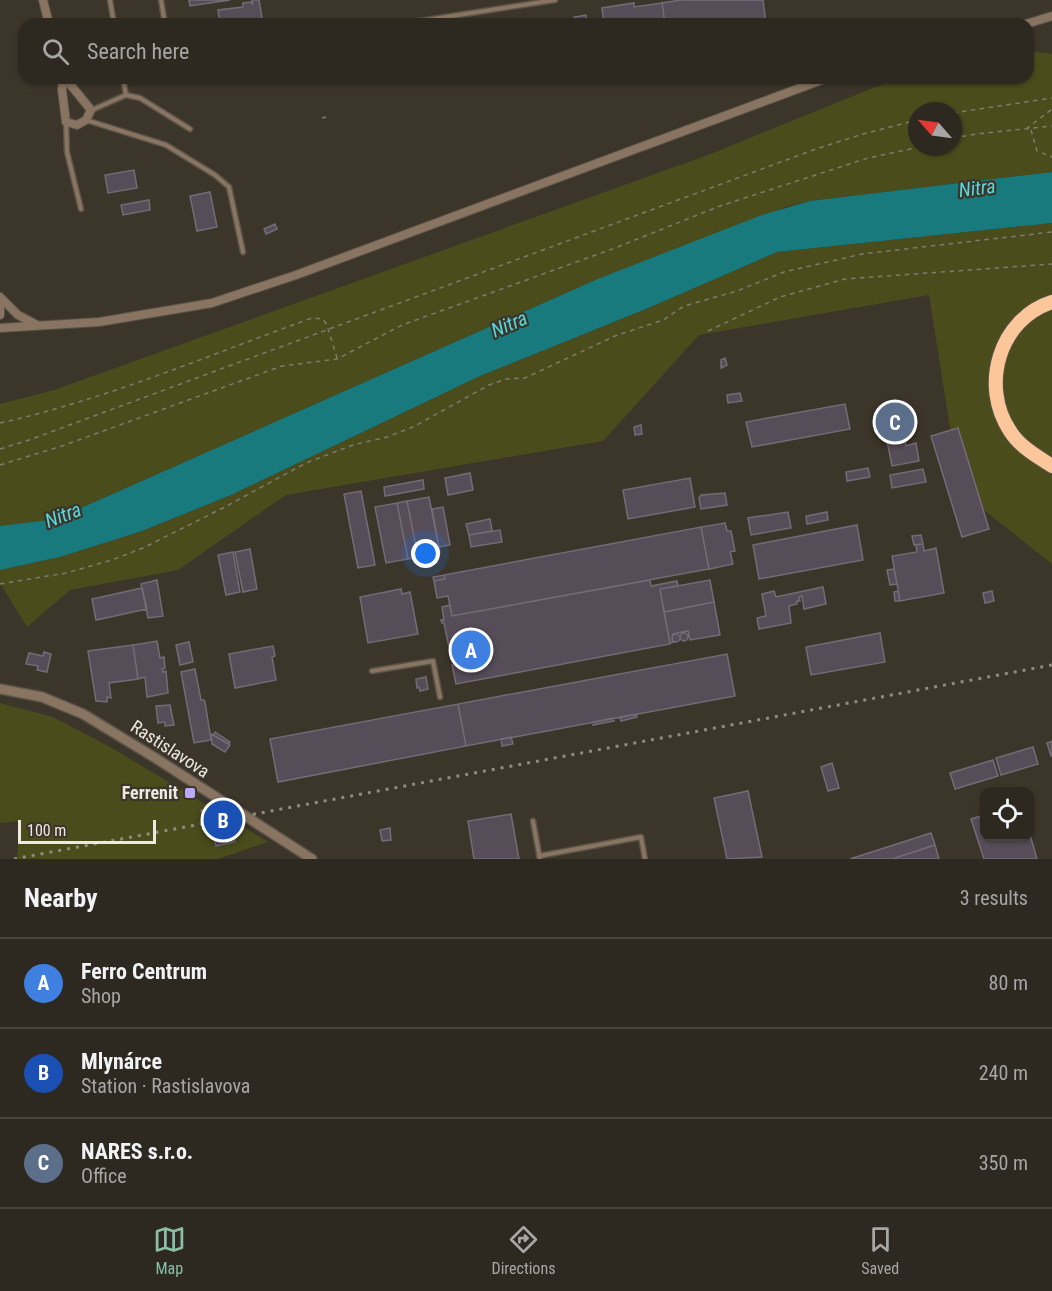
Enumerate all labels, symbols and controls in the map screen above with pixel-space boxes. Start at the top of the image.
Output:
search box [18,18,1034,84]
icon: search [39,35,72,68]
text: Search here [87,39,189,64]
north arrow [908,102,962,156]
water label: Nitra [957,174,997,202]
water label: Nitra [487,306,531,342]
pin: C [876,400,914,444]
water label: Nitra [41,497,85,533]
your location [411,539,440,568]
pin: A [452,628,490,672]
street label: Rastislavova [127,715,213,782]
place label: Ferrenit [122,782,178,803]
marker: Ferrenit [183,786,197,800]
map controls [980,787,1034,841]
button: locate [980,787,1034,841]
pin: B [204,798,242,842]
scale bar [18,817,156,844]
text: 100 m [27,821,66,840]
text: Nearby [24,883,98,913]
text: 3 results [960,886,1028,910]
text: Ferro Centrum [81,959,207,984]
text: A [38,971,49,995]
text: 80 m [989,971,1028,995]
text: Shop [81,984,121,1008]
text: Mlynárce [81,1049,162,1074]
text: B [38,1061,49,1085]
text: 240 m [979,1061,1028,1085]
text: Station · Rastislavova [81,1074,250,1098]
text: NARES s.r.o. [81,1139,193,1164]
text: C [38,1151,49,1175]
text: 350 m [979,1151,1028,1175]
text: Office [81,1164,127,1188]
tab: Map [153,1223,186,1278]
tab: Directions [492,1223,555,1278]
tab: Saved [861,1223,899,1278]

